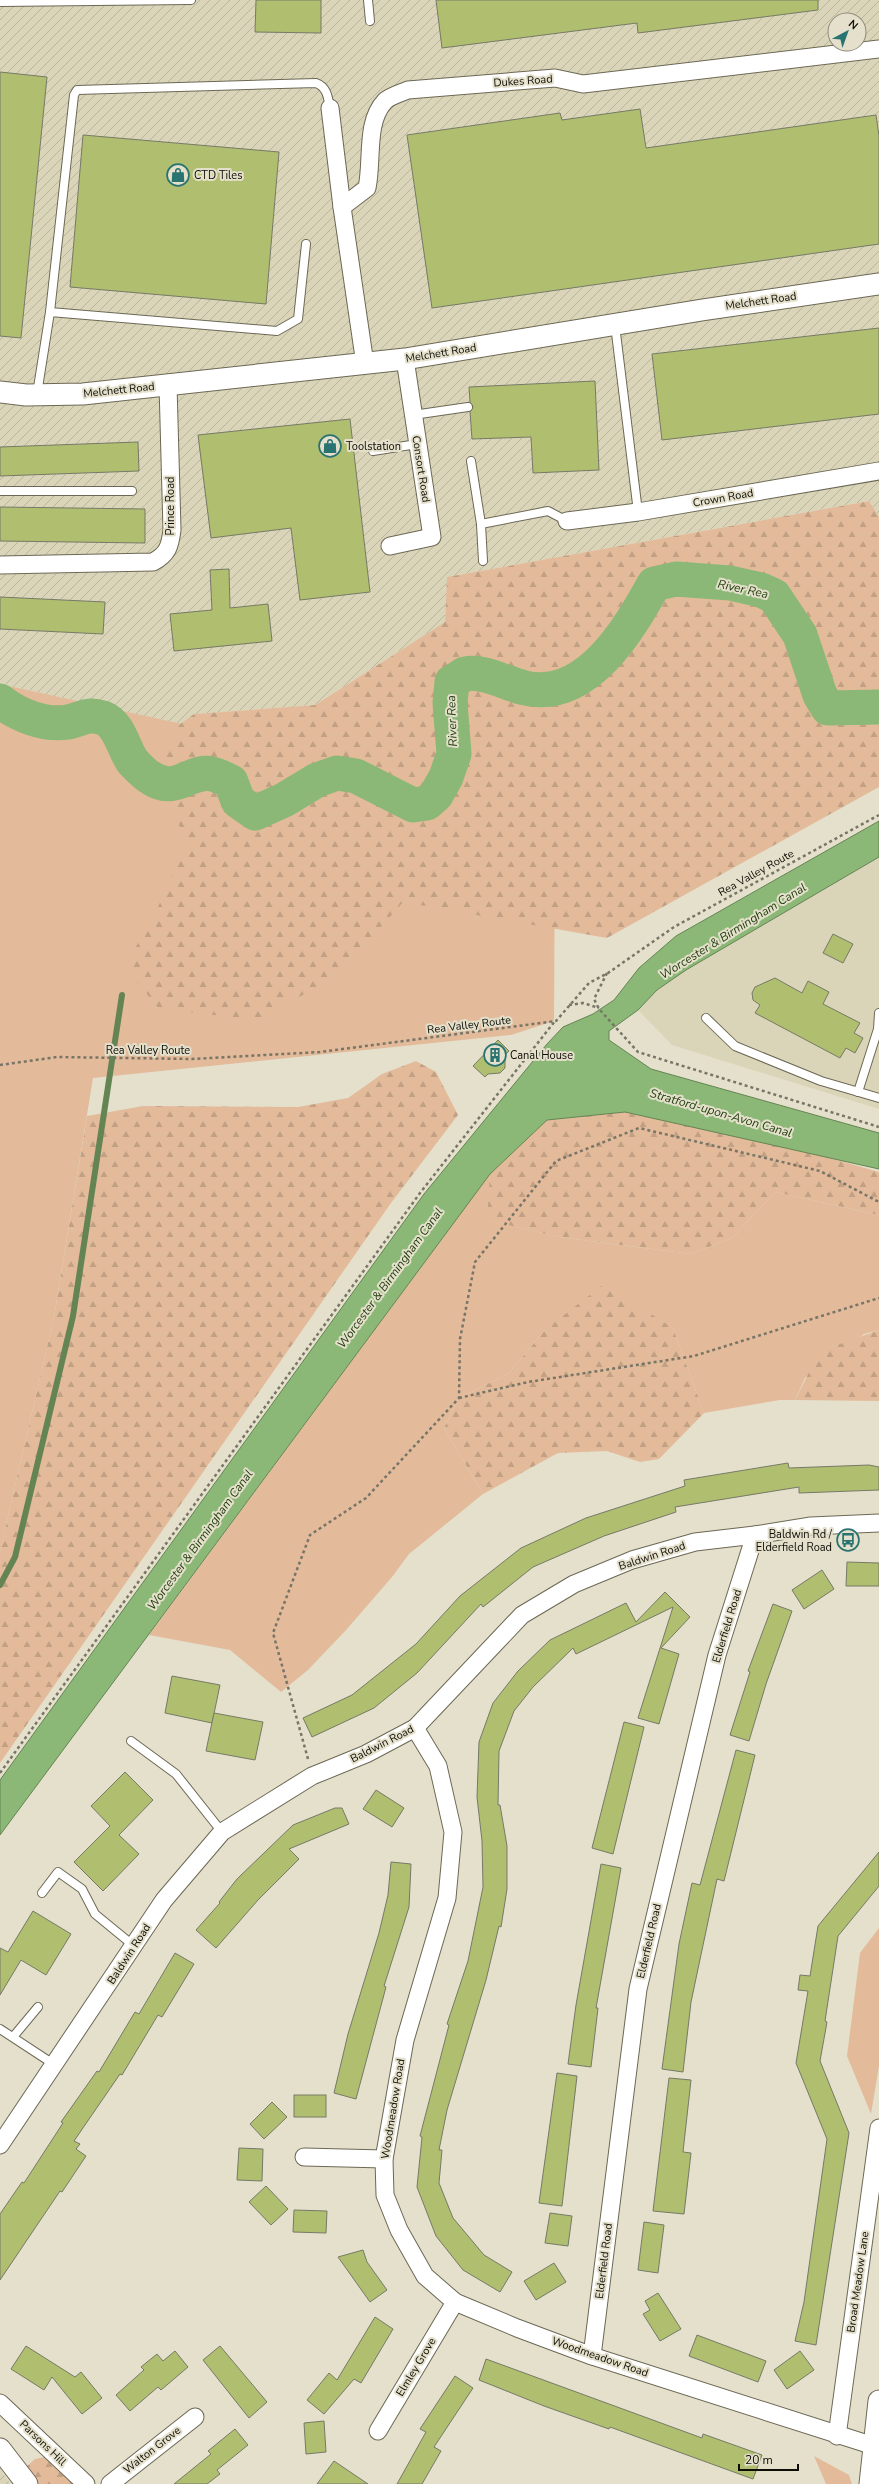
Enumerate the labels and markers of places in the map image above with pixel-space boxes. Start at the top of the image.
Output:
shop icon: CTD Tiles [165,162,191,188]
place label: CTD Tiles [194,168,242,183]
shop icon: Toolstation [317,433,343,459]
place label: Toolstation [346,439,401,454]
building icon: Canal House [482,1042,508,1068]
place label: Canal House [510,1048,573,1063]
place label: Baldwin Rd / Elderfield Road [756,1527,833,1555]
bus stop icon: Baldwin Rd / Elderfield Road [835,1527,861,1553]

